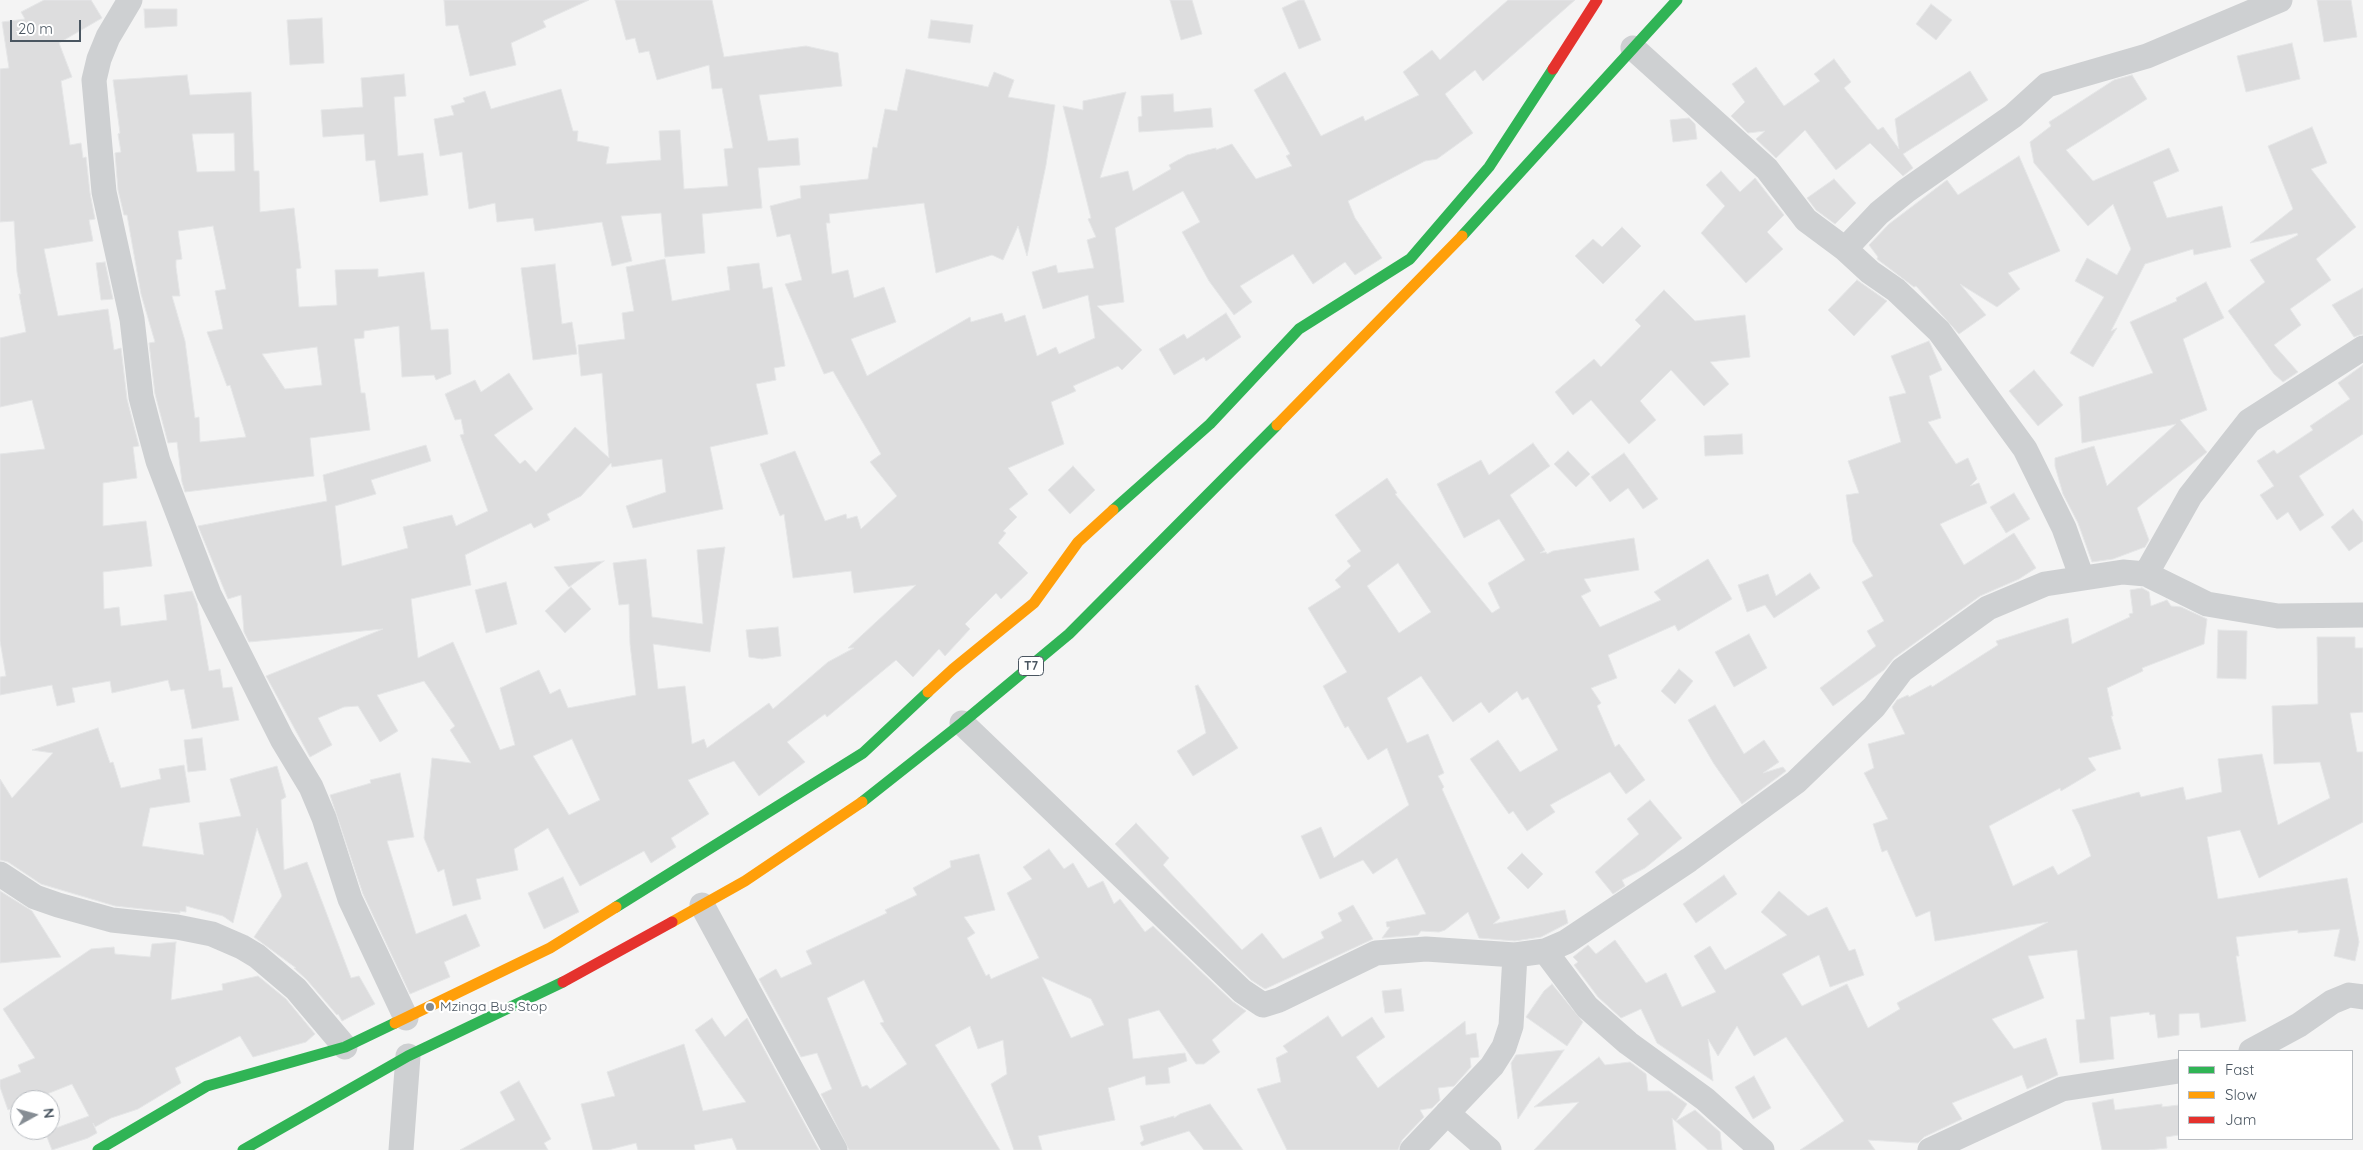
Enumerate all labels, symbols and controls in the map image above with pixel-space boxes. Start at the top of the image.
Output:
scale bar [12,10,84,42]
text: 20 m [18,19,53,38]
road number: T7 [1018,656,1044,676]
place label: Mzinga Bus Stop [440,999,547,1015]
marker: Mzinga Bus Stop [424,1001,436,1013]
legend [2178,1050,2353,1140]
text: Fast [2225,1060,2254,1079]
text: Slow [2225,1085,2257,1104]
north arrow [10,1090,60,1140]
text: N [39,1107,58,1119]
text: Jam [2225,1110,2256,1129]

